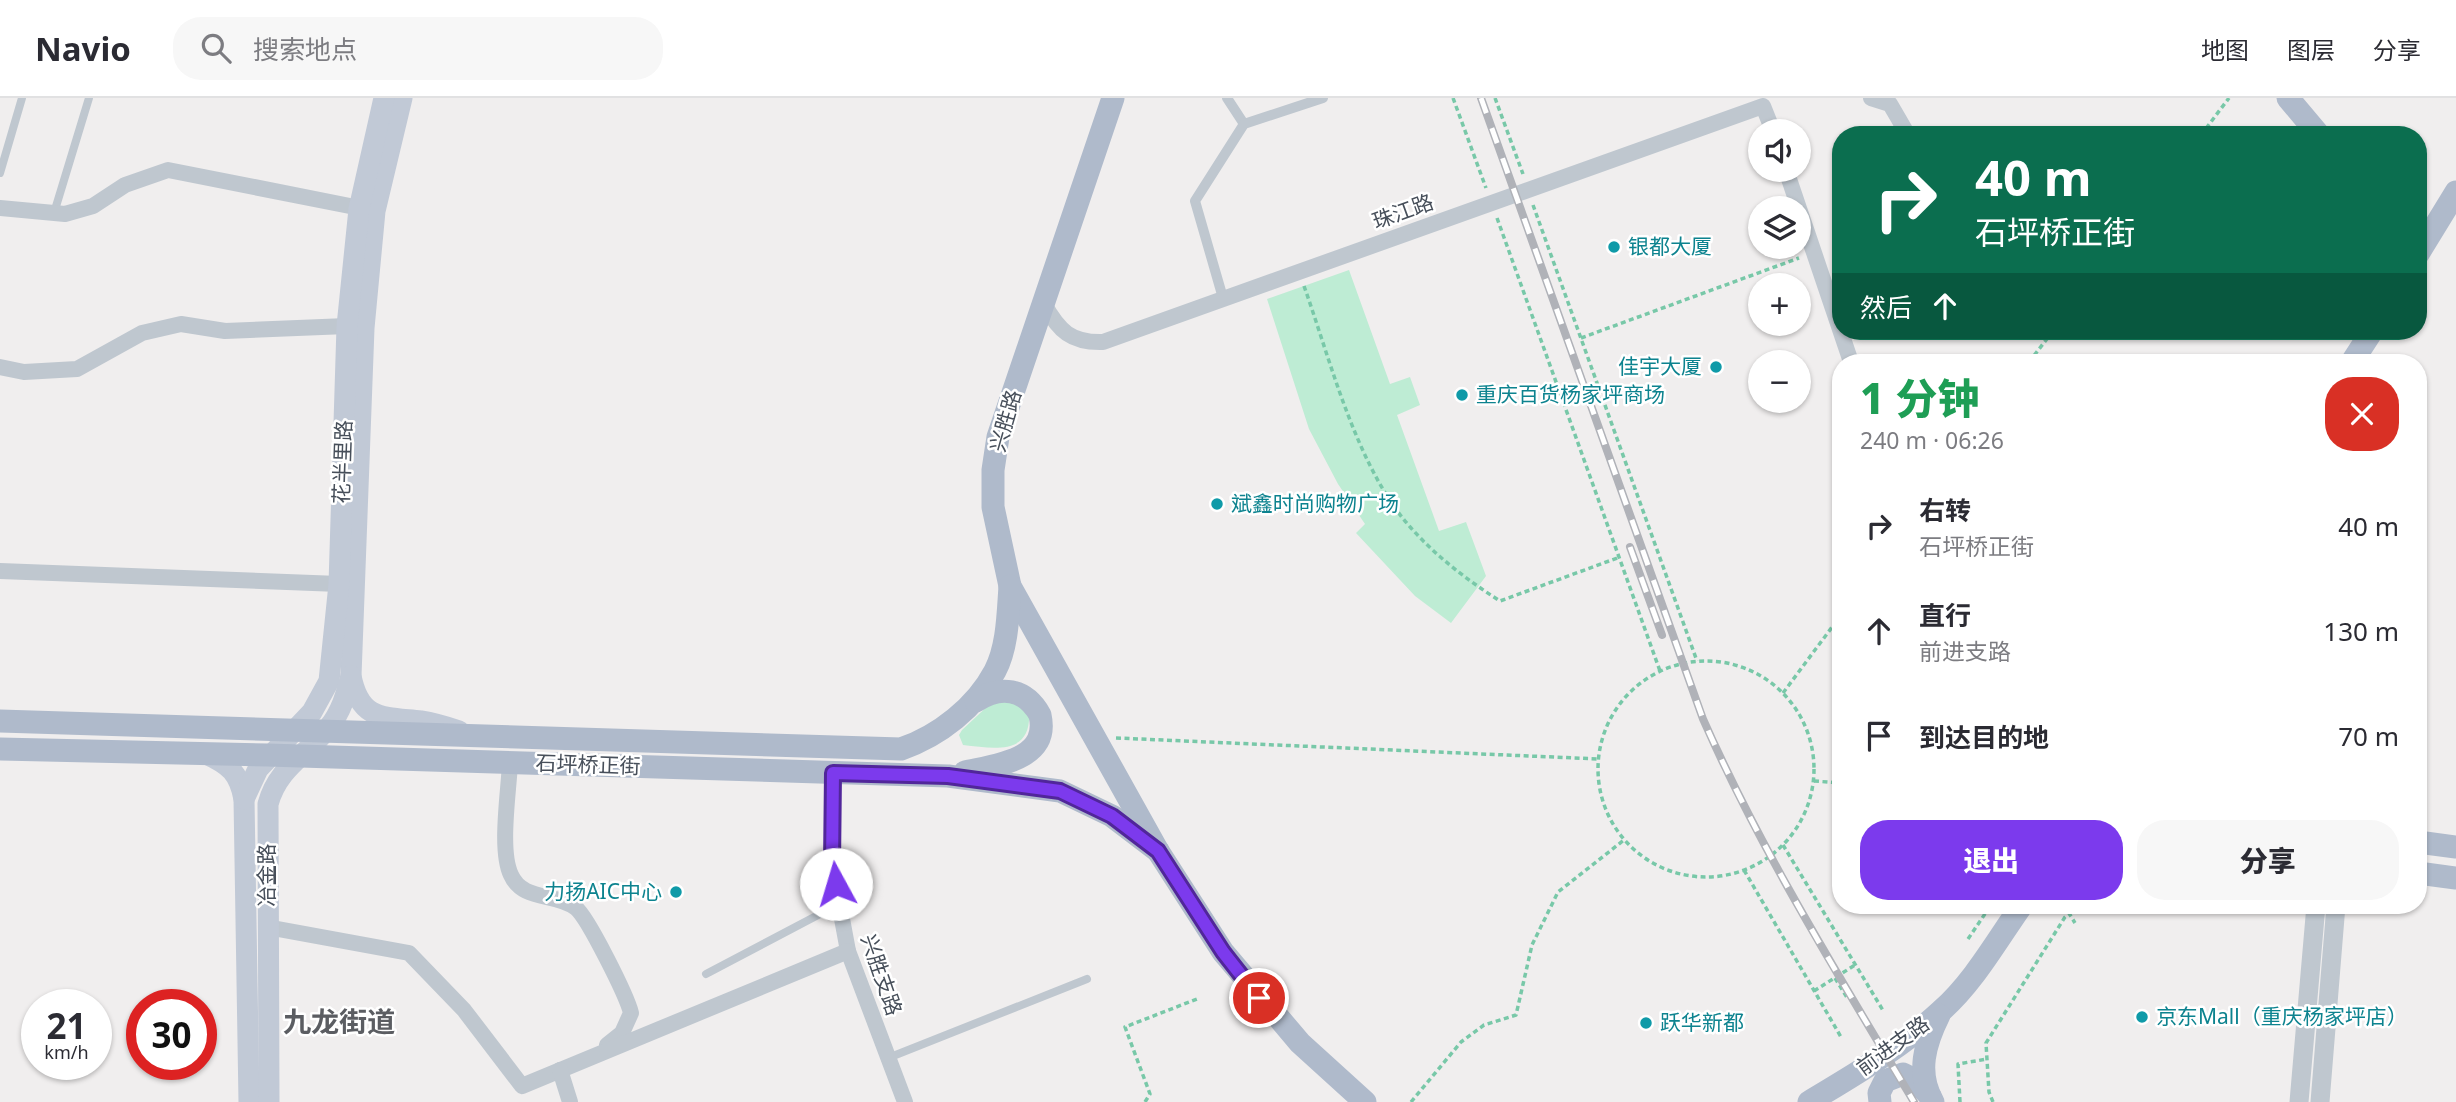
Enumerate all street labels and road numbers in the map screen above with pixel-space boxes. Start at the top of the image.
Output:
street label: 珠江路 [1368,187,1437,235]
street label: 兴胜路 [983,387,1027,455]
street label: 花半里路 [327,420,357,504]
street label: 石坪桥正街 [535,748,641,780]
street label: 冶金路 [252,844,280,907]
street label: 兴胜支路 [855,930,909,1019]
street label: 前进支路 [1850,1009,1935,1081]

